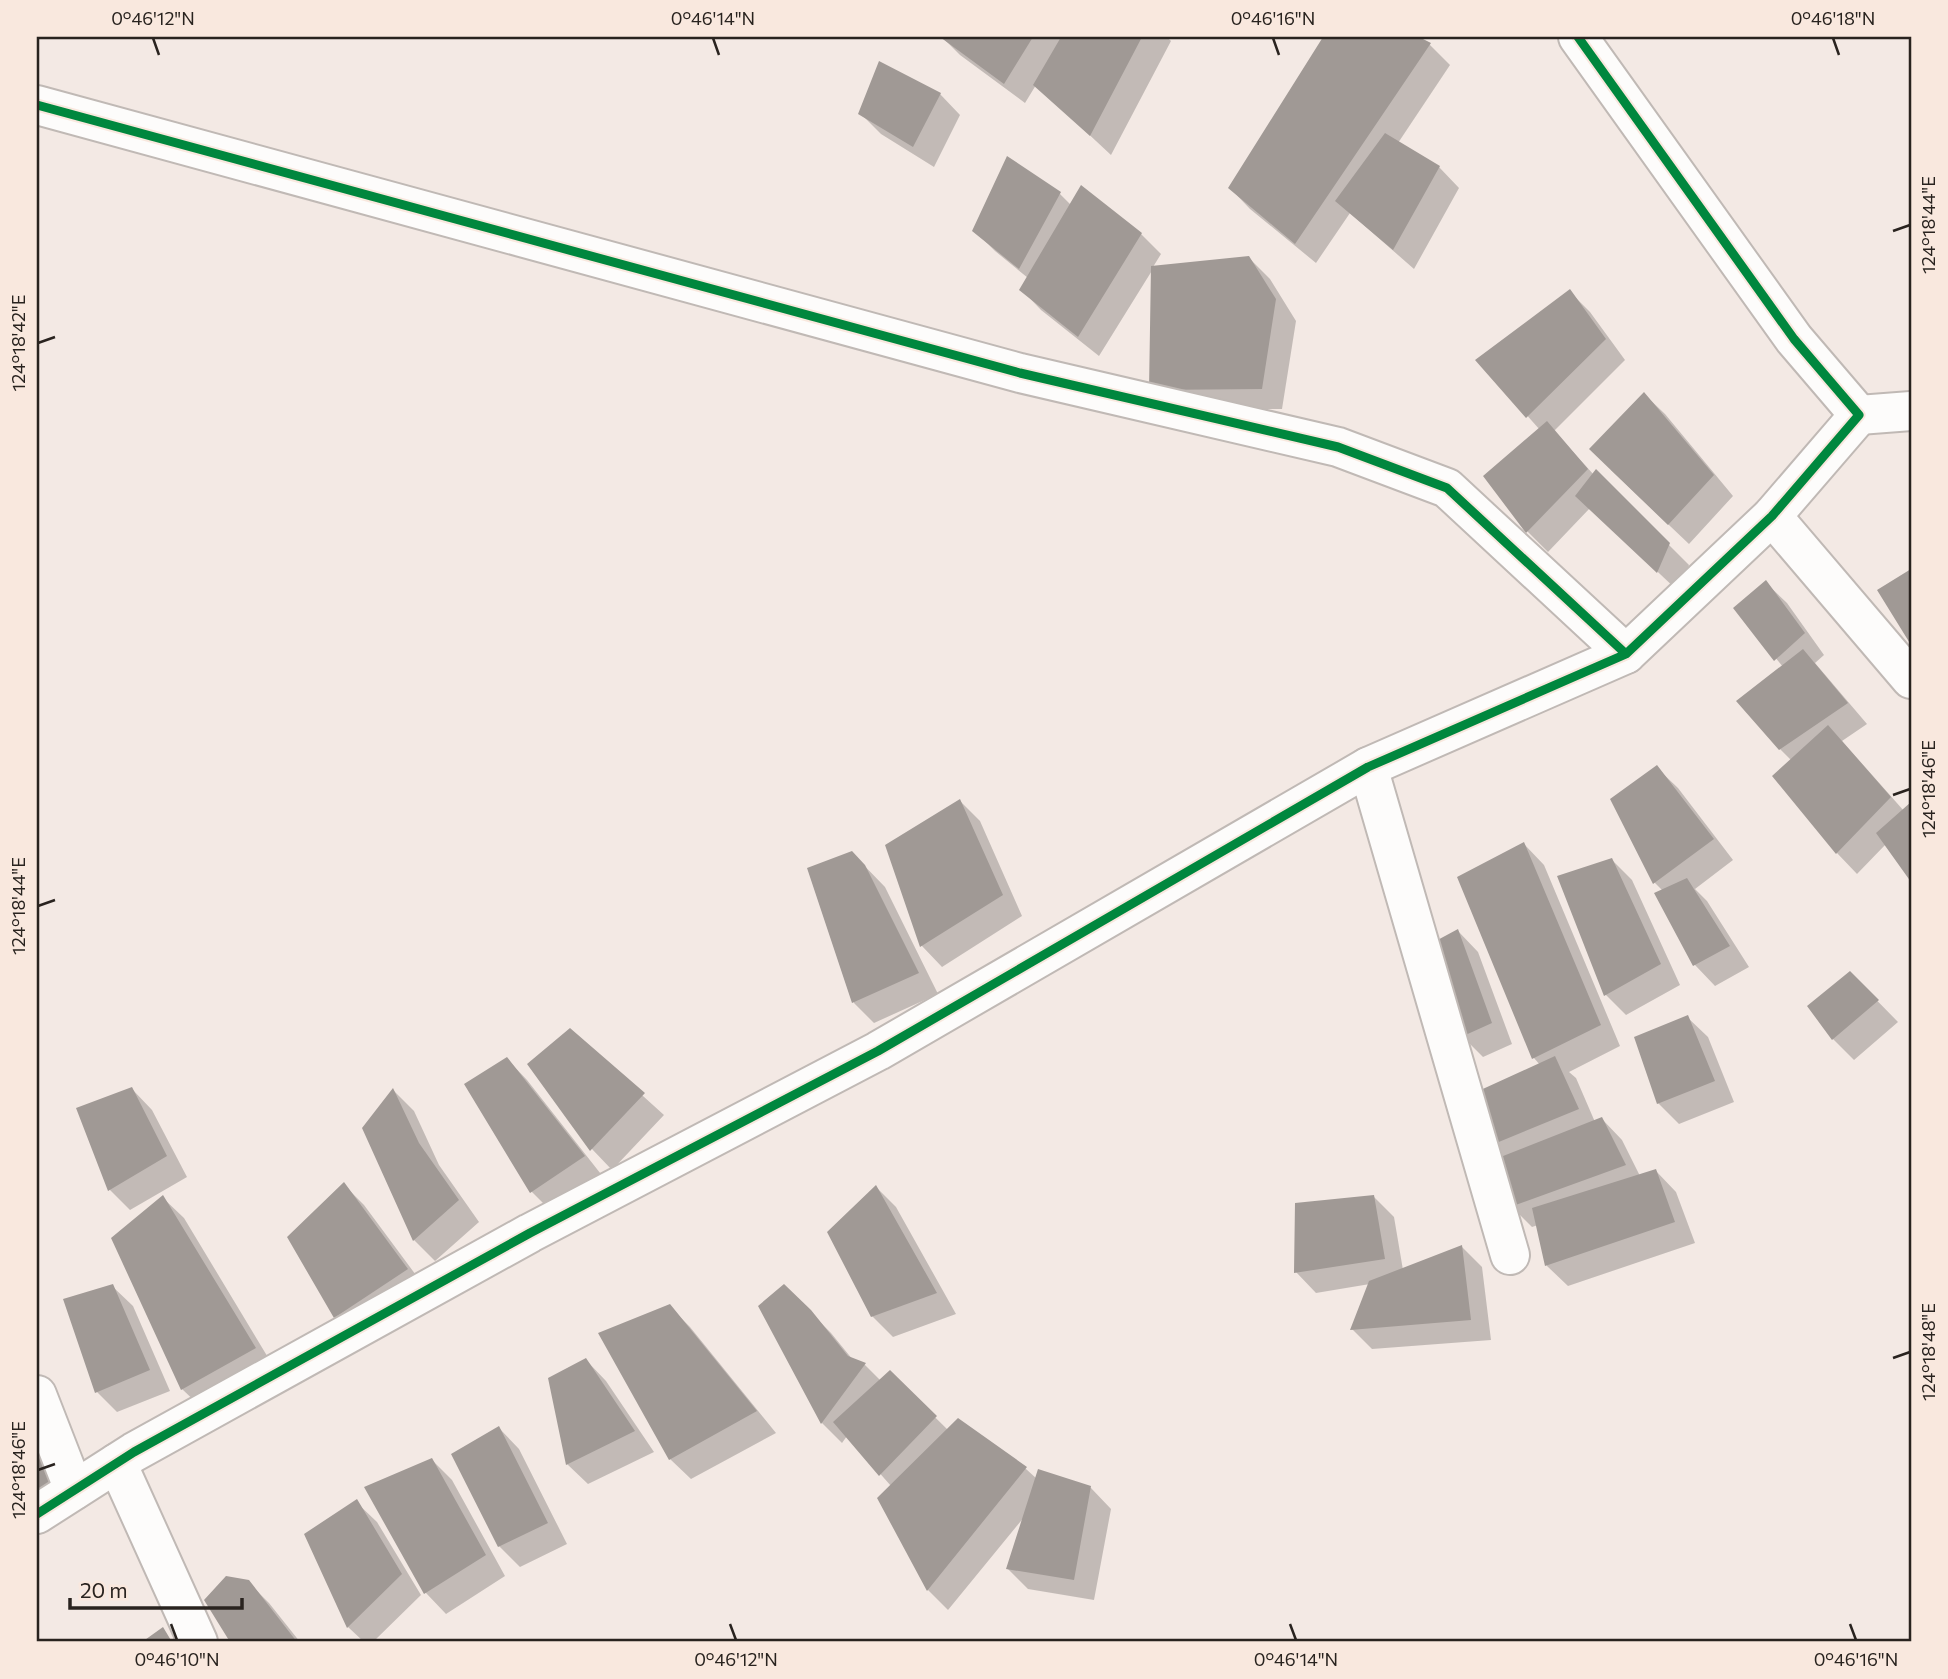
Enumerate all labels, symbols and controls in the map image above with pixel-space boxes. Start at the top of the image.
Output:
text: 0°46'12"N [111,7,195,29]
text: 0°46'14"N [671,7,755,29]
text: 0°46'16"N [1231,7,1315,29]
text: 0°46'18"N [1791,7,1875,29]
text: 124°18'44"E [1917,176,1939,274]
text: 124°18'42"E [7,295,29,391]
text: 124°18'46"E [1917,740,1939,838]
text: 124°18'44"E [7,857,29,955]
text: 124°18'48"E [1917,1303,1939,1401]
text: 124°18'46"E [7,1421,29,1519]
scale bar [70,1567,242,1611]
text: 20 m [80,1577,128,1602]
text: 0°46'10"N [134,1648,220,1670]
text: 0°46'12"N [694,1648,778,1670]
text: 0°46'14"N [1254,1648,1338,1670]
text: 0°46'16"N [1814,1648,1898,1670]

